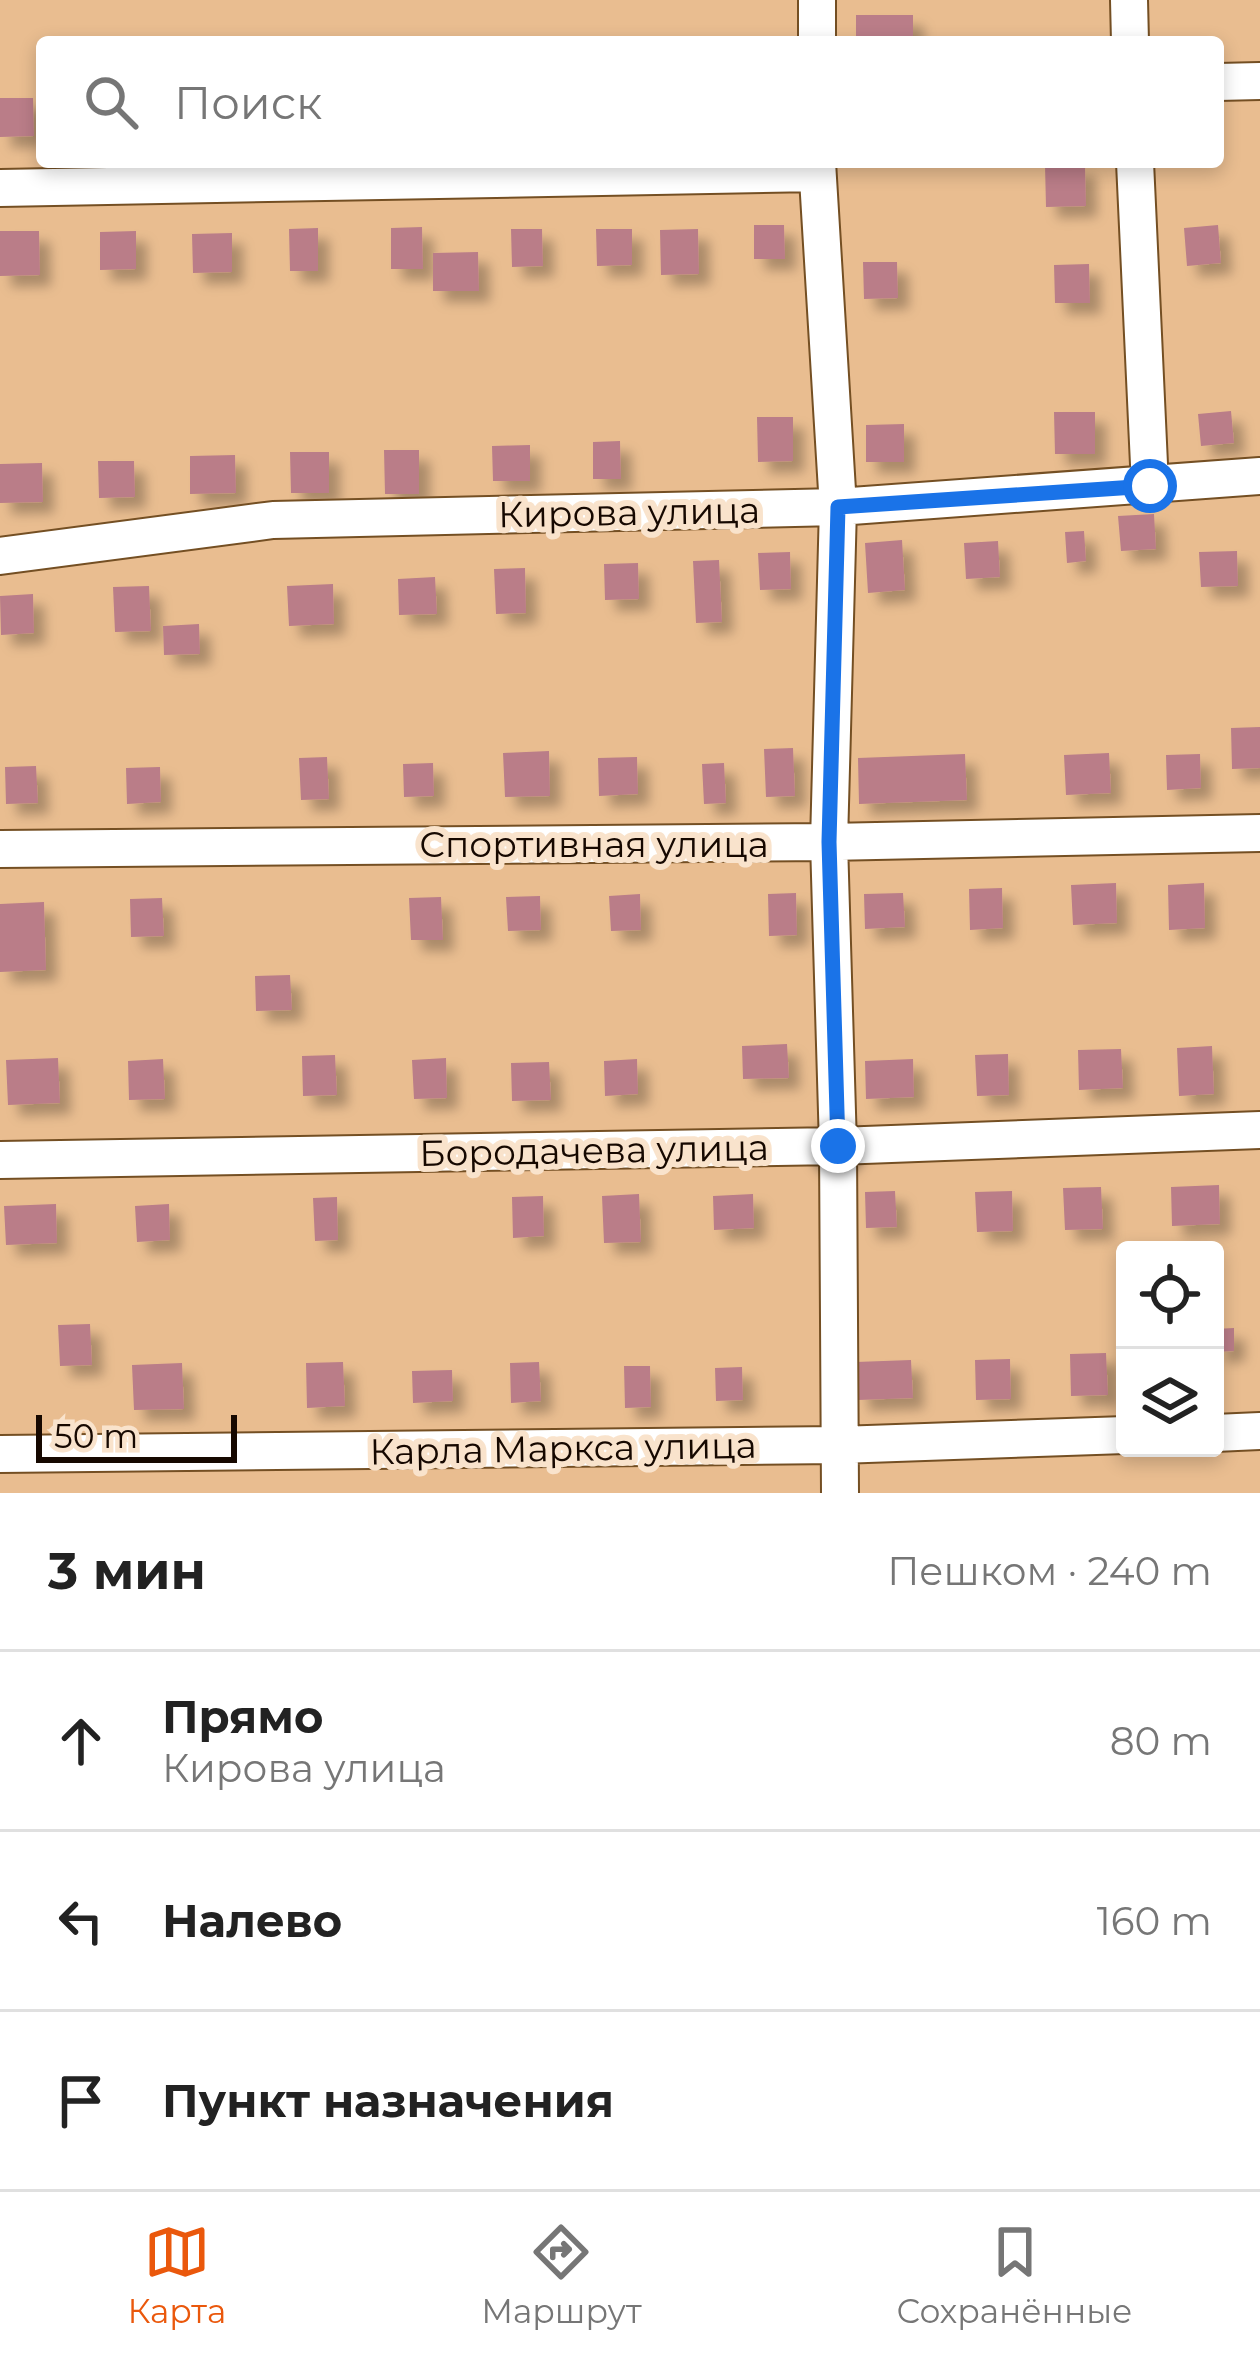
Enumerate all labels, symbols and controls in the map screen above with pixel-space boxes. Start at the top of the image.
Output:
search box [36,36,1224,168]
icon: search [78,69,144,135]
text: Поиск [174,75,322,130]
route start [1123,459,1177,513]
street label: Кирова улица [498,488,760,536]
street label: Спортивная улица [419,822,769,866]
route end [811,1119,865,1173]
street label: Бородачева улица [419,1125,769,1175]
map controls [1116,1241,1224,1457]
button: locate [1116,1241,1224,1349]
button: layers [1116,1349,1224,1457]
scale bar [36,1409,237,1462]
text: 50 m [54,1416,138,1456]
street label: Карла Маркса улица [369,1423,757,1473]
text: 3 мин [48,1540,206,1602]
text: Пешком · 240 m [887,1547,1212,1595]
text: Прямо [162,1689,323,1744]
icon: ahead [48,1708,114,1774]
text: 80 m [1110,1717,1212,1765]
text: Кирова улица [162,1744,446,1792]
icon: left [48,1888,114,1954]
text: Налево [162,1893,342,1948]
text: 160 m [1097,1897,1212,1945]
icon: arrive [48,2068,114,2134]
text: Пункт назначения [162,2073,614,2128]
tab: Карта [127,2219,226,2331]
tab: Маршрут [481,2219,642,2331]
tab: Сохранённые [897,2219,1132,2331]

